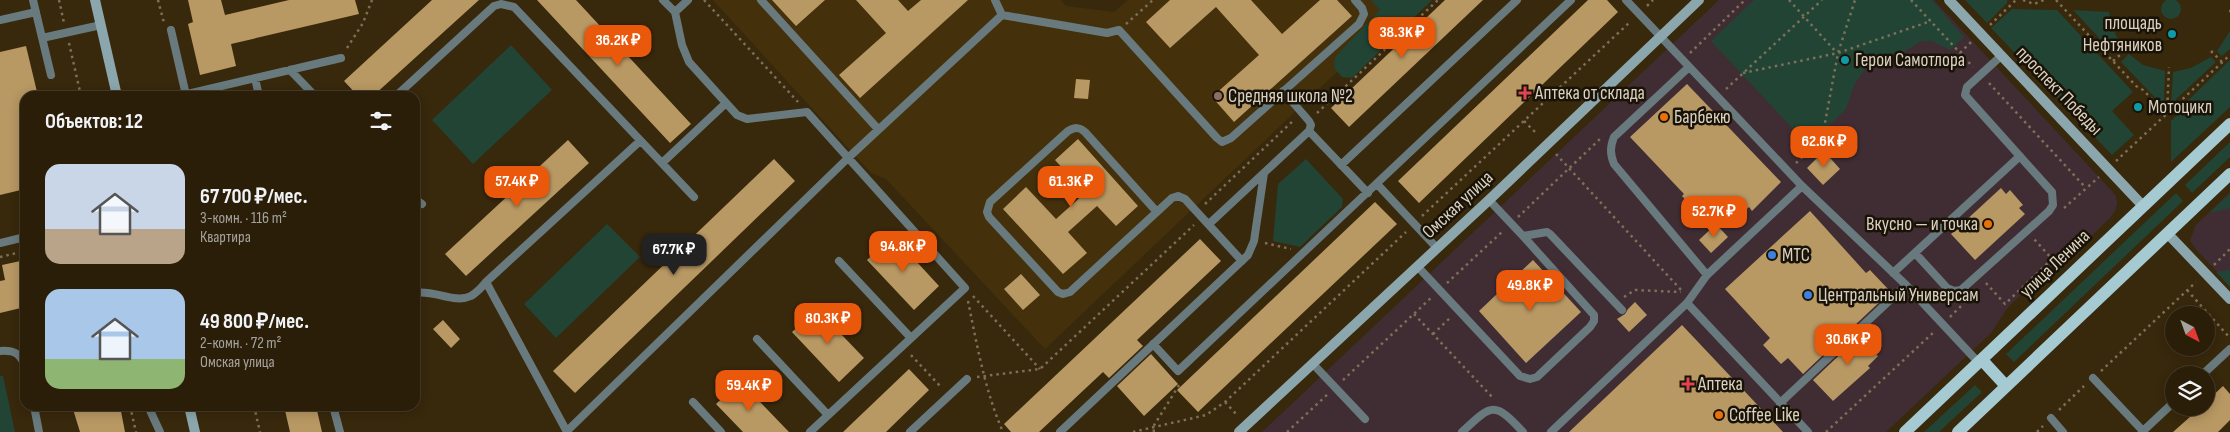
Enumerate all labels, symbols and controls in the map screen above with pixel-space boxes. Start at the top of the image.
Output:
place label: площадь Нефтяников [2083,12,2162,57]
pin: 38.3K ₽ [1356,17,1448,59]
text: 38.3K ₽ [1379,23,1425,42]
pin: 36.2K ₽ [572,24,664,67]
marker: площадь Нефтяников [2166,28,2178,40]
text: 36.2K ₽ [595,31,641,50]
street label: проспект Победы [2011,42,2107,140]
place label: Герои Самотлора [1855,49,1965,72]
marker: Герои Самотлора [1839,54,1851,66]
place label: Аптека от склада [1534,82,1645,105]
place label: Средняя школа №2 [1228,85,1353,108]
marker: Аптека от склада [1519,87,1531,99]
marker: Средняя школа №2 [1212,90,1224,102]
place label: Мотоцикл [2148,96,2212,119]
marker: Мотоцикл [2132,101,2144,113]
place label: Барбекю [1674,106,1731,129]
icon: filters [367,107,395,135]
text: Объектов: 12 [45,109,143,134]
marker: Барбекю [1658,111,1670,123]
pin: 62.6K ₽ [1778,126,1870,168]
text: 62.6K ₽ [1801,132,1847,151]
pin: 57.4K ₽ [471,166,563,208]
pin: 61.3K ₽ [1025,166,1117,208]
street label: Омская улица [1418,166,1498,244]
text: 57.4K ₽ [495,172,539,191]
text: 61.3K ₽ [1049,172,1093,191]
icon: home [85,184,145,244]
text: 67 700 ₽/мес. [200,184,308,209]
pin: 52.7K ₽ [1668,196,1760,238]
text: 52.7K ₽ [1692,202,1736,221]
text: 3-комн. · 116 m² [200,209,287,228]
place label: Вкусно — и точка [1866,213,1978,236]
marker: Вкусно — и точка [1982,218,1994,230]
street label: улица Ленина [2015,225,2095,303]
text: Квартира [200,228,251,247]
pin: 94.8K ₽ [857,230,949,273]
pin: 67.7K ₽ [628,234,720,276]
text: 94.8K ₽ [880,237,926,256]
text: 67.7K ₽ [653,240,695,259]
place label: МТС [1782,244,1810,267]
marker: МТС [1766,249,1778,261]
pin: 49.8K ₽ [1484,270,1576,312]
text: 49.8K ₽ [1507,276,1553,295]
place label: Центральный Универсам [1818,284,1979,307]
marker: Центральный Универсам [1802,289,1814,301]
pin: 80.3K ₽ [782,302,874,345]
north arrow [2165,306,2215,356]
map controls [2165,306,2215,416]
icon: home [85,309,145,369]
text: 49 800 ₽/мес. [200,309,309,334]
text: 80.3K ₽ [805,309,851,328]
pin: 30.6K ₽ [1802,324,1894,366]
text: 30.6K ₽ [1826,330,1870,349]
text: 2-комн. · 72 m² [200,334,282,353]
text: Омская улица [200,353,275,372]
button: layers [2165,366,2215,416]
pin: 59.4K ₽ [703,370,795,412]
place label: Аптека [1697,373,1743,396]
text: 59.4K ₽ [726,376,772,395]
marker: Аптека [1682,378,1694,390]
place label: Coffee Like [1729,404,1800,427]
marker: Coffee Like [1713,409,1725,421]

